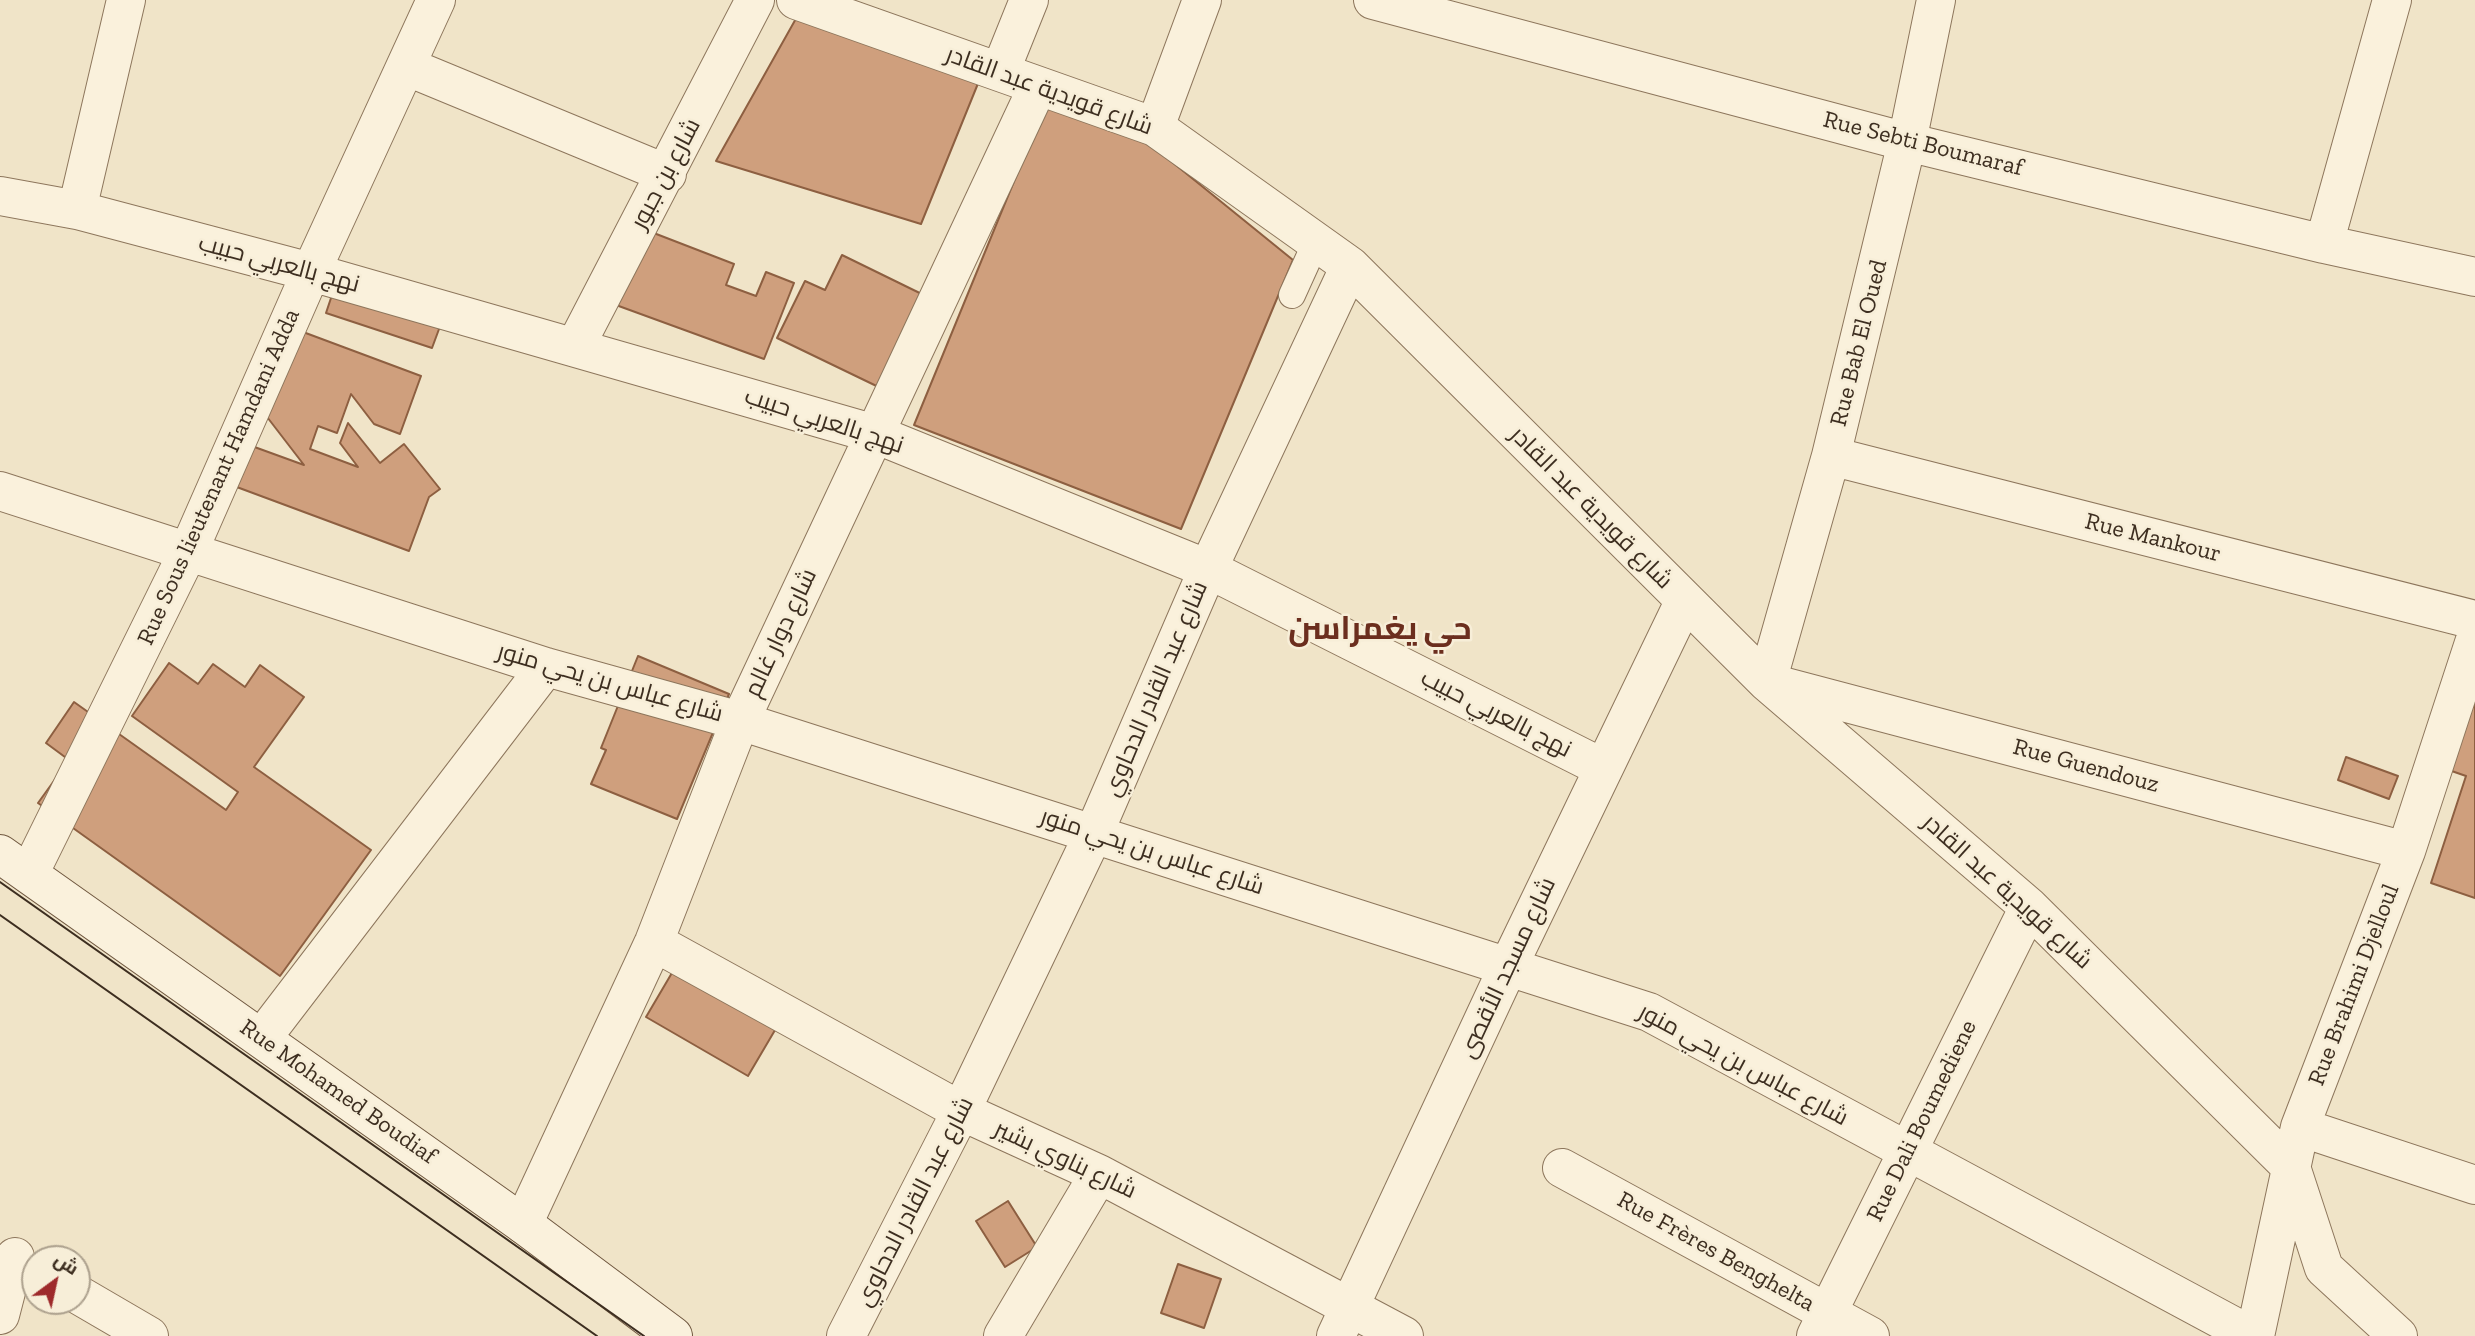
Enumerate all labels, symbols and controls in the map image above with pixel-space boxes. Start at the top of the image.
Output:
street label: شارع قويدية عبد القادر [942,40,1156,142]
street label: Rue Sebti Boumaraf [1820,105,2026,183]
street label: شارع بن جبور [625,114,707,234]
street label: نهج بالعربي حبيب [195,229,363,299]
street label: Rue Bab El Oued [1824,257,1894,429]
street label: Rue Sous lieutenant Hamdani Adda [132,304,306,650]
street label: نهج بالعربي حبيب [741,382,907,460]
street label: شارع قويدية عبد القادر [1504,421,1678,595]
street label: Rue Mankour [2082,507,2224,569]
street label: شارع دوار غالم [739,564,823,702]
street label: شارع عبد القادر الدحاوي [1098,577,1214,801]
district label: حي يغمراسن [1288,611,1472,649]
street label: شارع عباس بن يحي منور [494,637,726,729]
street label: نهج بالعربي حبيب [1416,664,1576,764]
street label: Rue Guendouz [2010,733,2162,799]
street label: شارع عباس بن يحي منور [1036,802,1268,902]
street label: شارع قويدية عبد القادر [1916,808,2098,976]
street label: شارع مسجد الأقصى [1453,873,1563,1063]
street label: Rue Brahimi Djelloul [2302,880,2406,1090]
street label: شارع عباس بن يحي منور [1633,997,1853,1133]
street label: Rue Mohamed Boudiaf [234,1013,442,1171]
street label: Rue Dali Boumediene [1861,1016,1983,1226]
street label: شارع عبد القادر الدحاوي [850,1092,980,1312]
street label: شارع بناوي بشير [989,1114,1141,1206]
street label: Rue Frères Benghelta [1612,1186,1820,1318]
north arrow [21,1245,91,1315]
text: ش [50,1247,83,1280]

